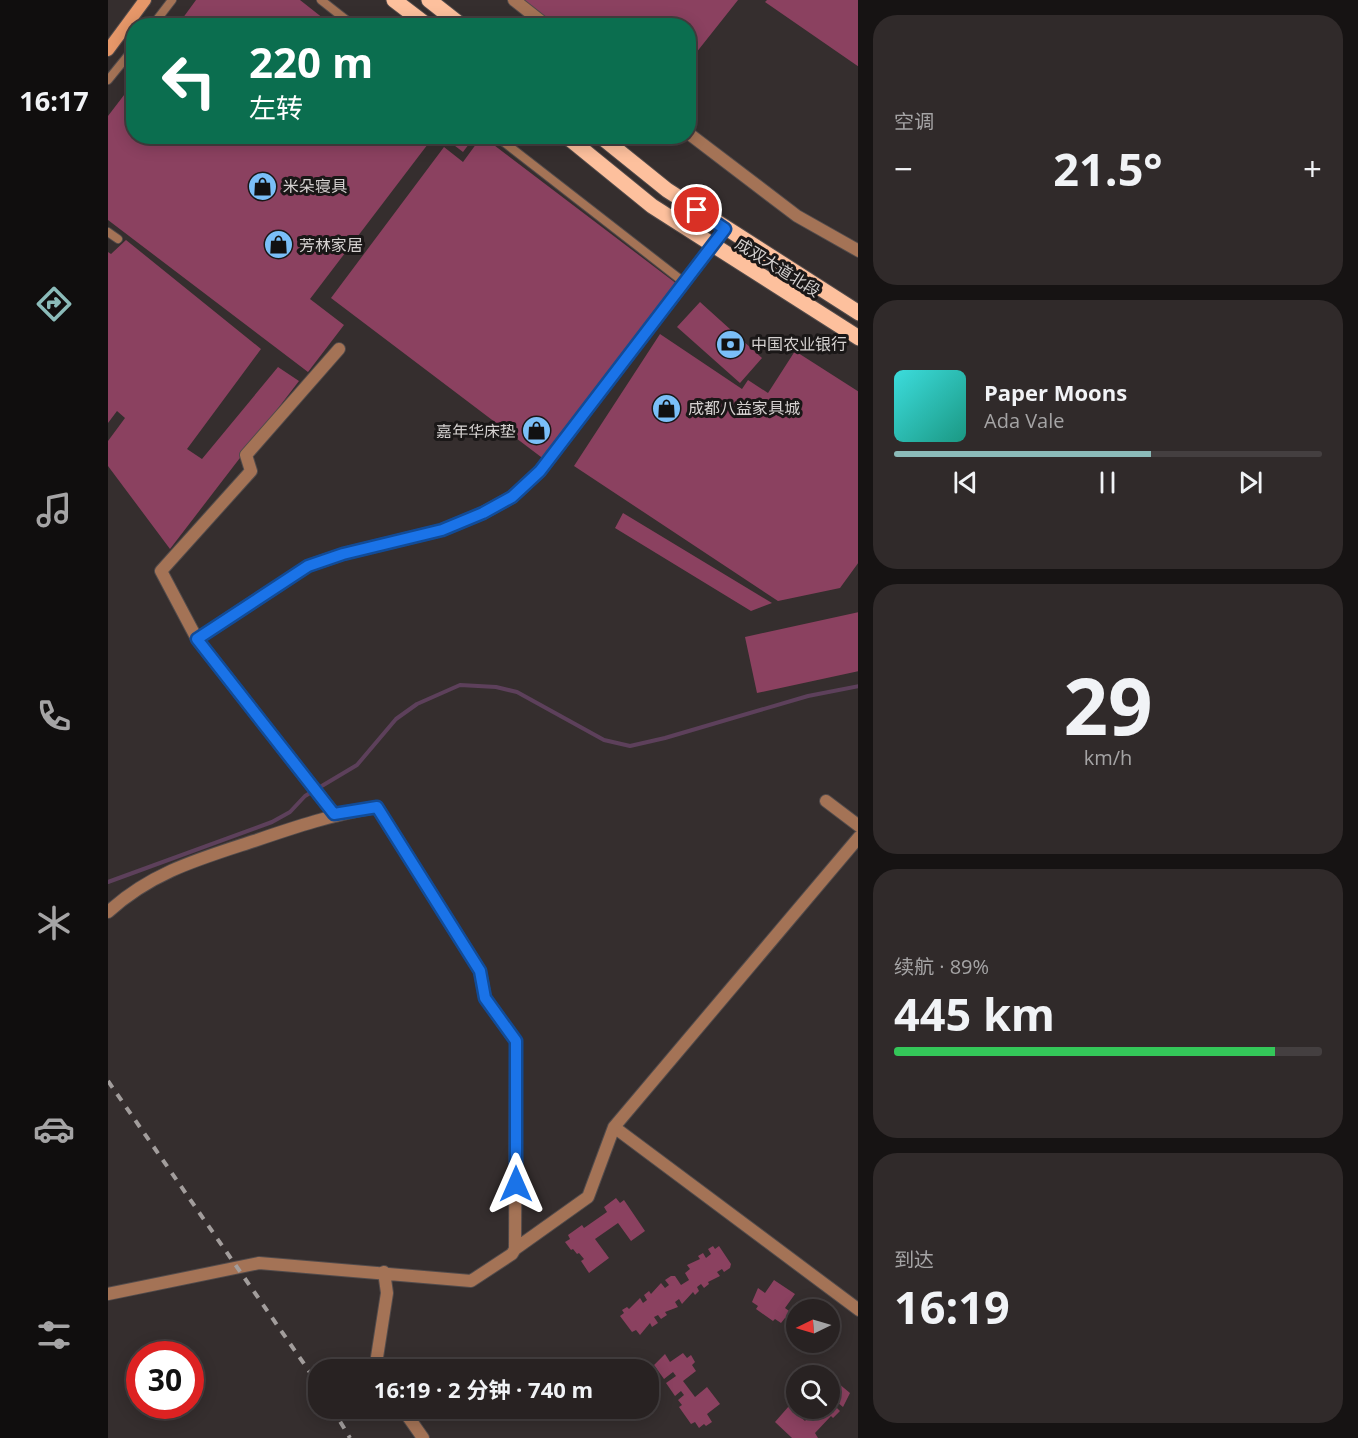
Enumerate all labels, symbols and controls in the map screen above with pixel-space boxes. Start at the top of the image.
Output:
text: 220 m [249,33,373,90]
icon: left [150,42,228,120]
text: 16:17 [19,82,89,119]
text: 左转 [249,89,303,126]
text: 空调 [894,108,934,135]
text: 21.5° [1053,138,1163,199]
text: − [894,146,913,191]
text: + [1303,146,1322,191]
shop icon: 米朵寝具 [246,170,278,202]
place label: 米朵寝具 [283,175,347,197]
pin [671,184,722,235]
icon: arrive [680,193,713,226]
shop icon: 芳林家居 [262,229,294,261]
street label: 成双大道北段 [731,232,825,302]
place label: 芳林家居 [299,234,363,256]
icon: directions [33,283,75,325]
bank icon: 中国农业银行 [714,328,746,360]
place label: 中国农业银行 [751,333,847,355]
text: Paper Moons [984,377,1127,407]
shop icon: 成都八益家具城 [651,392,683,424]
place label: 成都八益家具城 [688,397,800,419]
text: Ada Vale [984,407,1065,434]
shop icon: 嘉年华床垫 [521,415,553,447]
place label: 嘉年华床垫 [436,420,516,442]
icon: previous [949,466,982,499]
icon: pause [1091,466,1124,499]
icon: next [1234,466,1267,499]
icon: music [33,489,75,531]
text: 29 [1063,652,1153,758]
icon: phone [33,695,75,737]
text: km/h [1084,744,1132,771]
icon: climate [33,902,75,944]
text: 续航 · 89% [894,953,989,980]
text: 445 km [894,983,1055,1044]
icon: car [33,1108,75,1150]
position arrow [484,1152,548,1216]
text: 到达 [894,1246,934,1273]
text: 16:19 [894,1276,1010,1337]
north arrow [786,1299,840,1353]
map controls [786,1299,840,1419]
icon: filters [33,1314,75,1356]
speed limit sign: 30 [126,1341,204,1419]
button: search [786,1365,840,1419]
text: 16:19 · 2 分钟 · 740 m [374,1374,593,1404]

